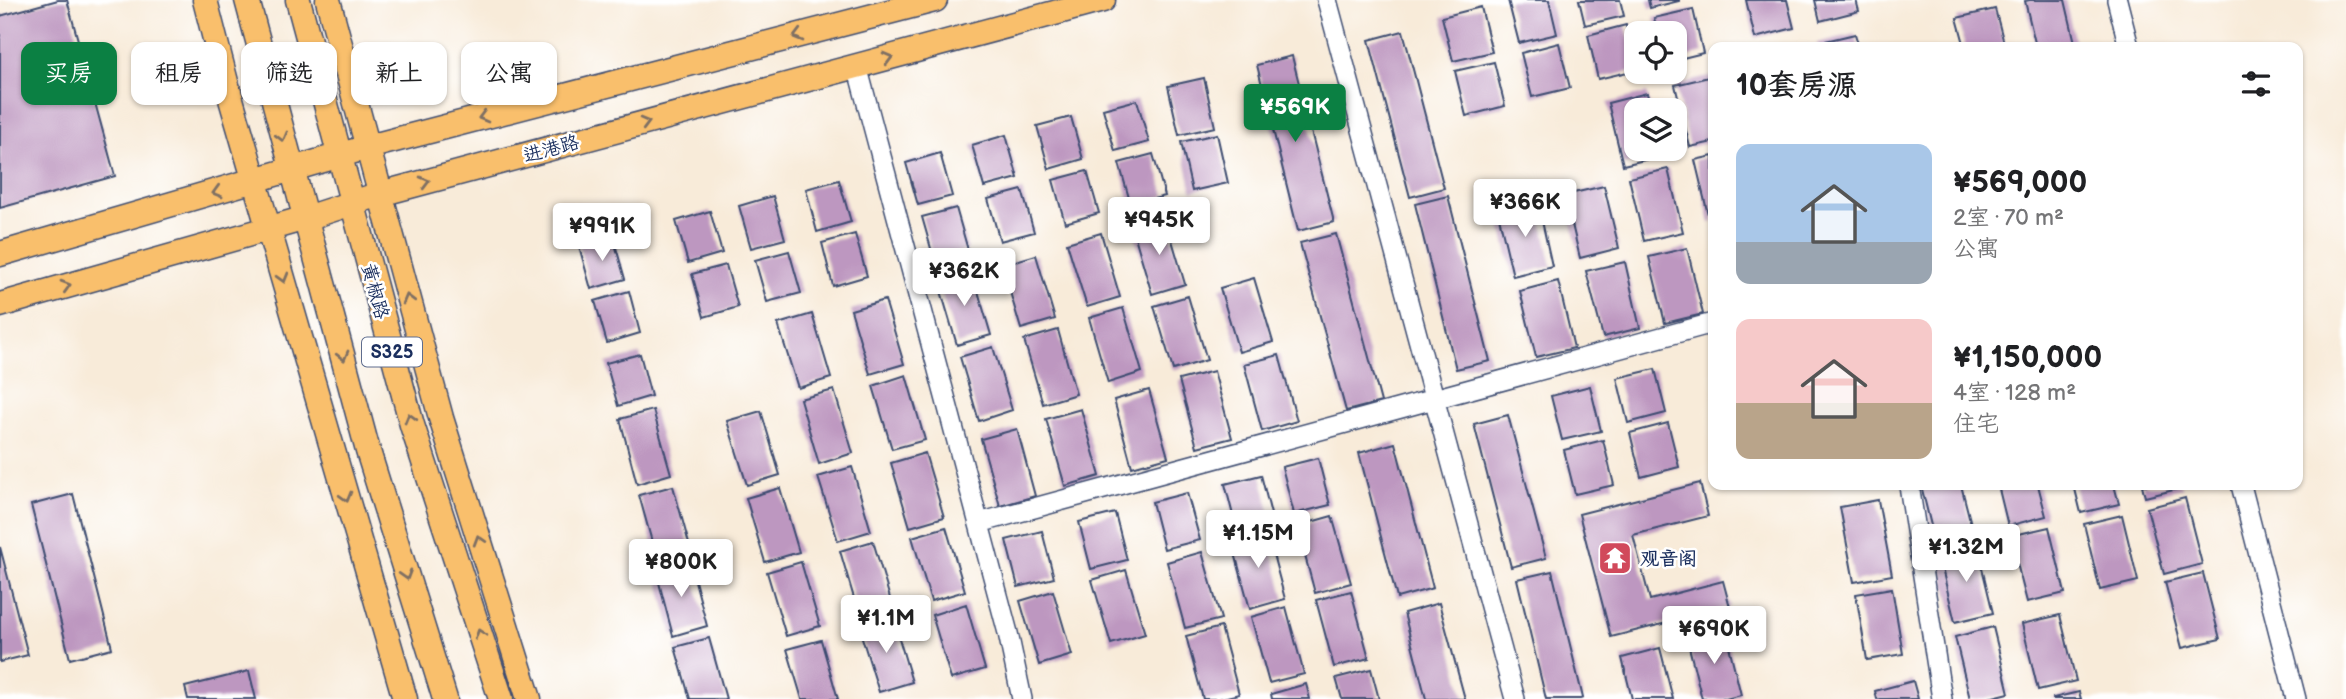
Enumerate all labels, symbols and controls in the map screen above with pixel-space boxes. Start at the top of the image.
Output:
map controls [1624,21,1687,161]
button: locate [1624,21,1687,84]
one-way arrow [792,28,804,42]
chip: 买房 [21,42,117,105]
chip: 租房 [131,42,227,105]
chip: 筛选 [241,42,337,105]
chip: 新上 [351,42,447,105]
chip: 公寓 [461,42,557,105]
one-way arrow [882,52,894,66]
icon: filters [2237,65,2275,103]
text: 10套房源 [1736,68,1857,104]
pin: ¥569K [1246,85,1344,144]
text: ¥569K [1260,93,1330,121]
button: layers [1624,98,1687,161]
one-way arrow [477,109,489,123]
one-way arrow [639,117,651,131]
one-way arrow [274,131,289,143]
street label: 进港路 [521,131,582,168]
text: ¥569,000 [1953,165,2087,201]
icon: home [1792,172,1876,256]
one-way arrow [419,176,431,190]
pin: ¥366K [1476,180,1574,239]
one-way arrow [211,183,223,198]
text: ¥366K [1489,188,1561,216]
pin: ¥945K [1110,198,1208,257]
pin: ¥991K [553,204,651,263]
text: 2室 · 70 m² [1953,204,2064,232]
text: ¥945K [1124,206,1194,234]
text: ¥991K [569,212,635,240]
text: 公寓 [1953,235,1999,263]
pin: ¥362K [915,248,1013,308]
text: ¥362K [929,257,999,285]
street label: 黄椒路 [356,261,393,322]
one-way arrow [275,272,289,284]
one-way arrow [59,280,71,295]
one-way arrow [402,293,417,305]
road number: S325 [362,338,422,366]
text: ¥1,150,000 [1953,340,2102,376]
icon: home [1792,347,1876,431]
one-way arrow [335,350,349,362]
text: 4室 · 128 m² [1953,379,2076,407]
text: 住宅 [1953,410,1999,438]
one-way arrow [403,412,418,424]
one-way arrow [337,491,352,503]
pin: ¥1.15M [1201,510,1315,570]
text: ¥1.15M [1222,519,1294,547]
pin: ¥1.32M [1909,524,2023,584]
text: ¥1.32M [1928,533,2004,561]
one-way arrow [473,535,487,547]
temple icon: 观音阁 [1596,539,1634,577]
pin: ¥800K [632,540,730,599]
text: ¥800K [645,548,717,576]
place label: 观音阁 [1640,548,1697,571]
one-way arrow [398,569,413,581]
pin: ¥1.1M [837,596,935,655]
text: ¥1.1M [857,604,915,632]
pin: ¥690K [1665,606,1763,666]
text: ¥690K [1678,615,1750,643]
one-way arrow [474,629,488,641]

